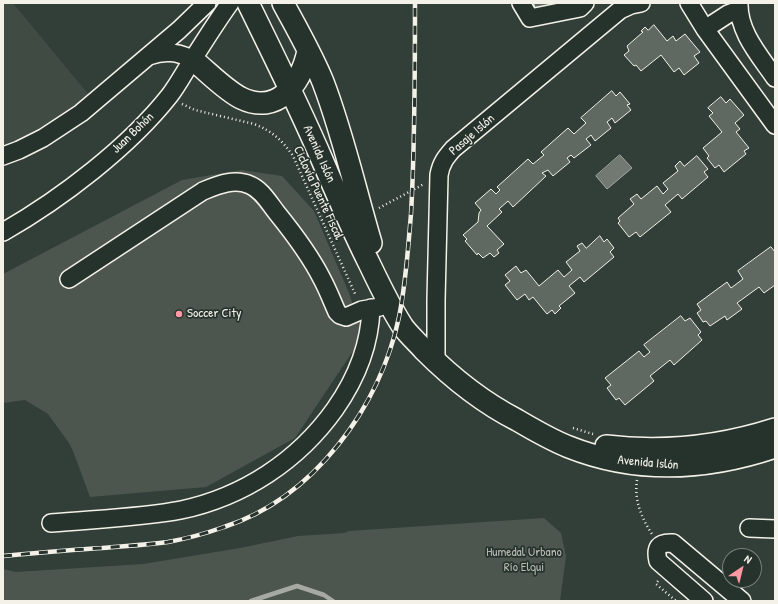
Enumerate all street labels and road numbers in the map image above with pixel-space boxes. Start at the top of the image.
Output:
street label: Juan Bohón [109,109,157,157]
street label: Pasaje Islón [446,111,498,159]
street label: Avenida Islón [299,123,339,185]
street label: Ciclovía Puente Fiscal [289,144,347,242]
street label: Avenida Islón [617,453,679,473]

